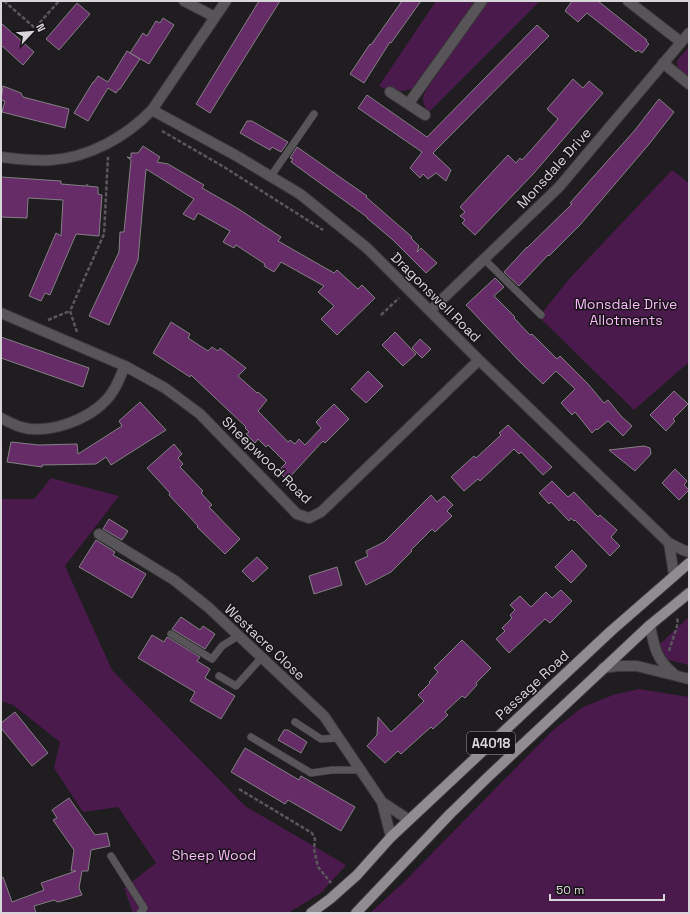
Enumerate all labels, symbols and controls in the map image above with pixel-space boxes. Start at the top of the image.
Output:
north arrow [12,12,52,52]
text: N [33,21,49,34]
street label: Monsdale Drive [513,124,595,212]
street label: Dragonswell Road [387,248,485,346]
park label: Monsdale Drive Allotments [575,295,677,329]
street label: Sheepwood Road [218,413,316,507]
street label: Westacre Close [221,600,309,684]
street label: Passage Road [491,646,573,724]
road number: A4018 [467,732,515,754]
park label: Sheep Wood [172,846,256,864]
scale bar [550,876,664,902]
text: 50 m [556,882,584,898]

